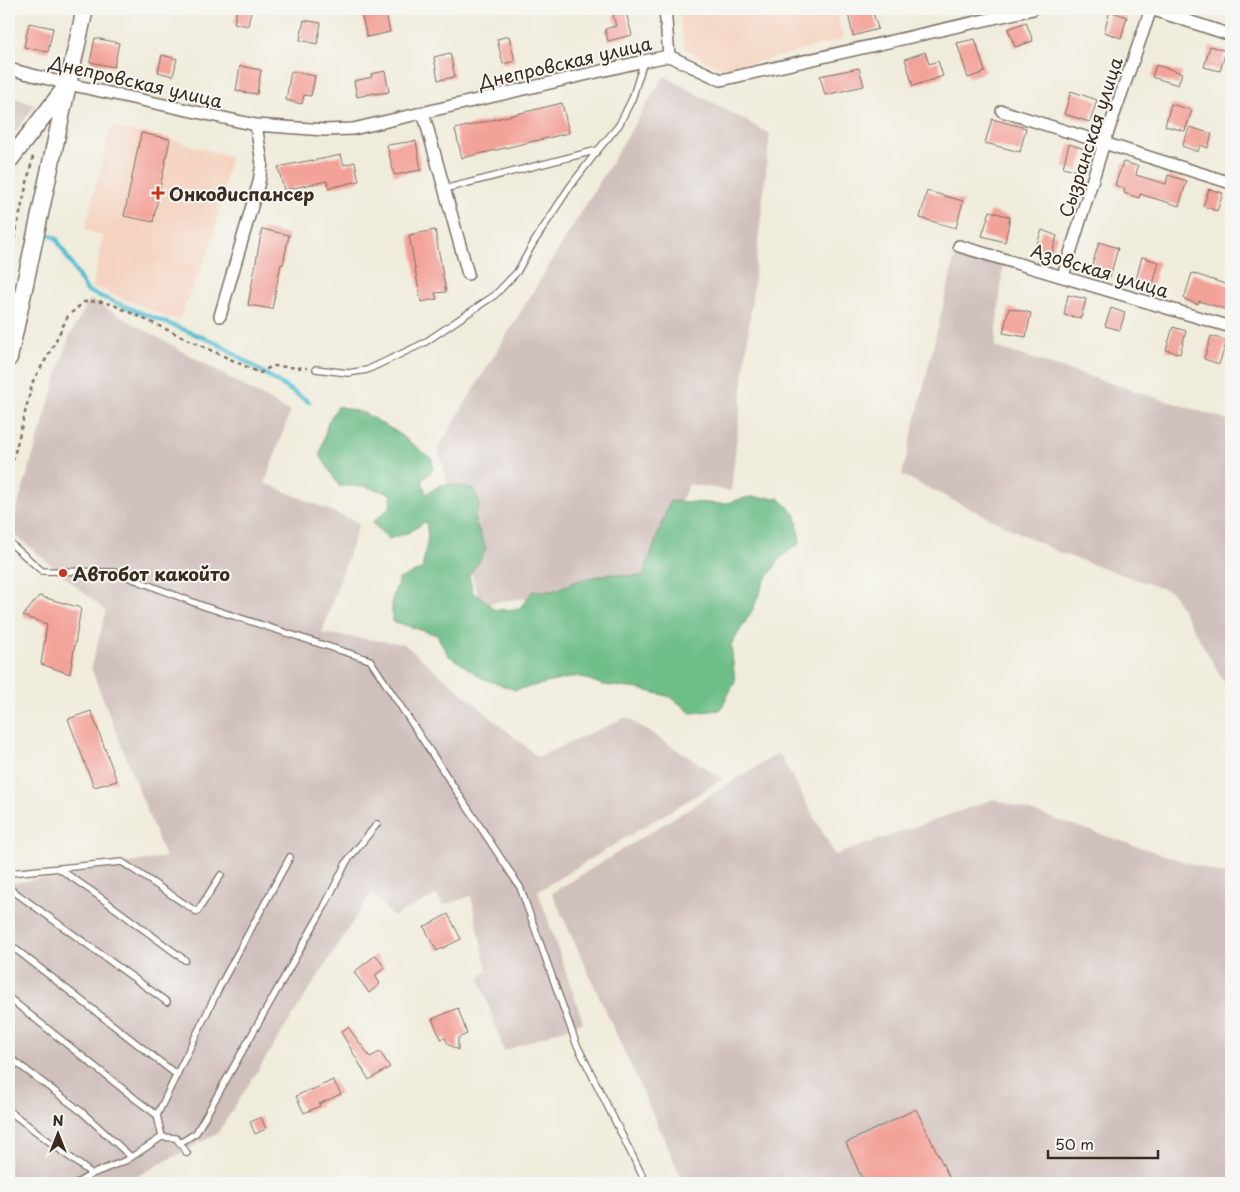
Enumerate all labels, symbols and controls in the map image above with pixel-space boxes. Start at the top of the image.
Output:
street label: Днепровская улица [475,29,655,95]
street label: Днепровская улица [46,48,226,114]
street label: Сызранская улица [1051,53,1129,221]
place label: Онкодиспансер [169,180,314,207]
marker: Онкодиспансер [151,186,165,200]
street label: Азовская улица [1028,236,1173,304]
place label: Автобот какойто [73,560,230,587]
marker: Автобот какойто [57,567,69,579]
north arrow [32,1110,82,1160]
text: N [52,1110,64,1131]
scale bar [1048,1127,1158,1159]
text: 50 m [1055,1132,1094,1155]

